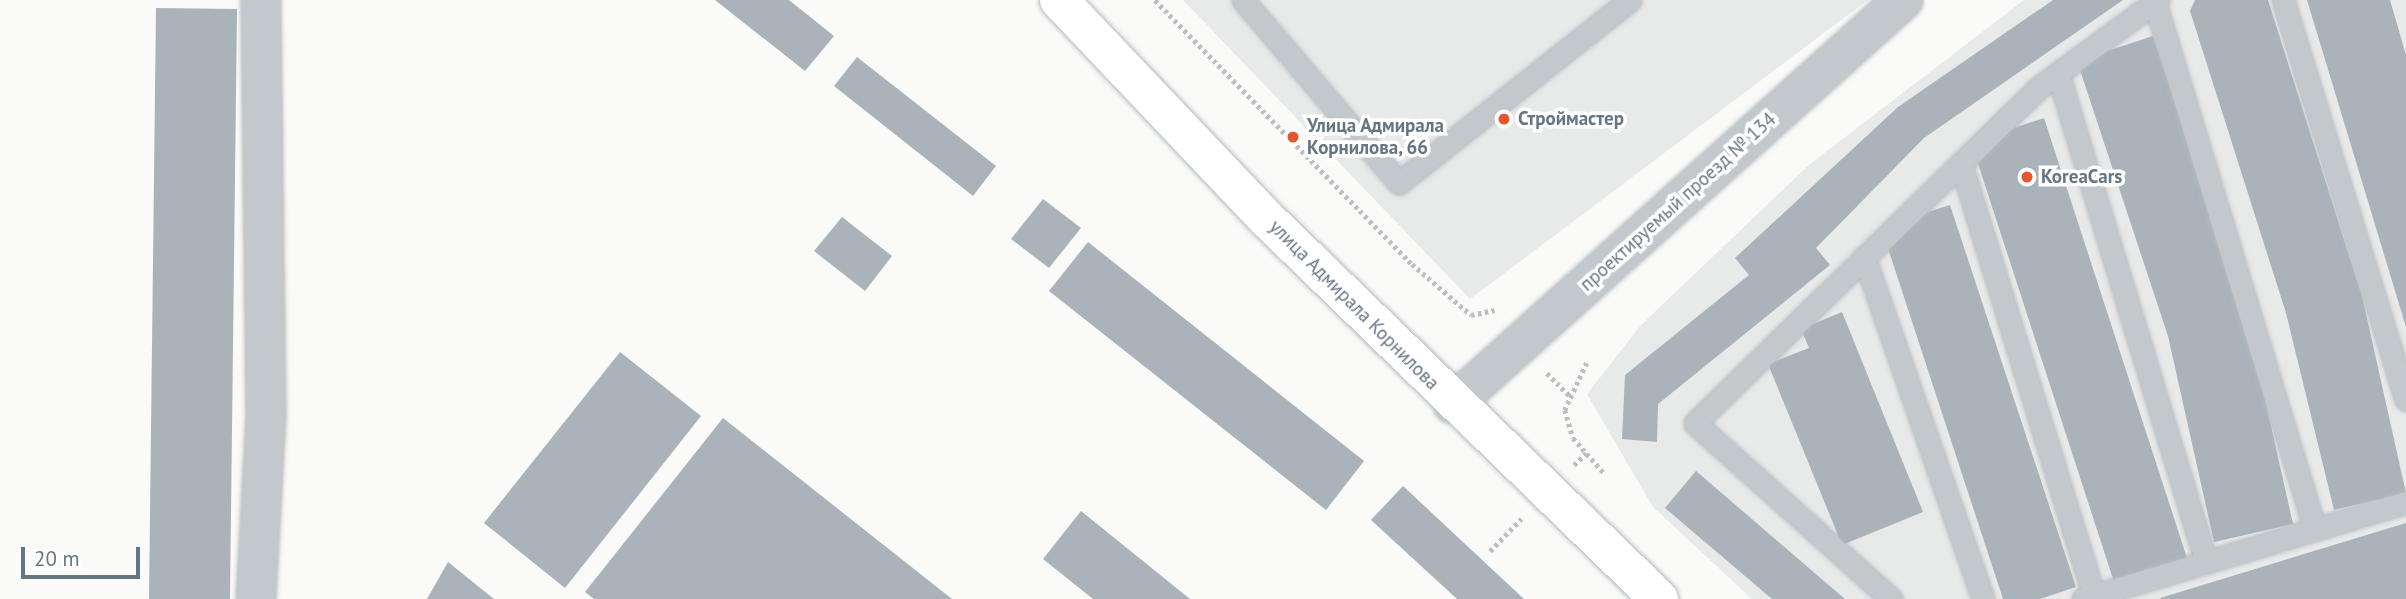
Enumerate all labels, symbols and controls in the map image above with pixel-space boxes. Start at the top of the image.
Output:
place label: Строймастер [1518,108,1624,130]
street label: проектируемый проезд № 134 [1575,108,1781,296]
marker: Строймастер [1496,111,1512,127]
place label: Улица Адмирала Корнилова, 66 [1307,115,1445,159]
marker: Улица Адмирала Корнилова, 66 [1285,129,1301,145]
place label: KoreaCars [2041,166,2122,188]
marker: KoreaCars [2019,169,2035,185]
street label: улица Адмирала Корнилова [1264,215,1444,395]
scale bar [24,532,144,576]
text: 20 m [34,545,80,572]

